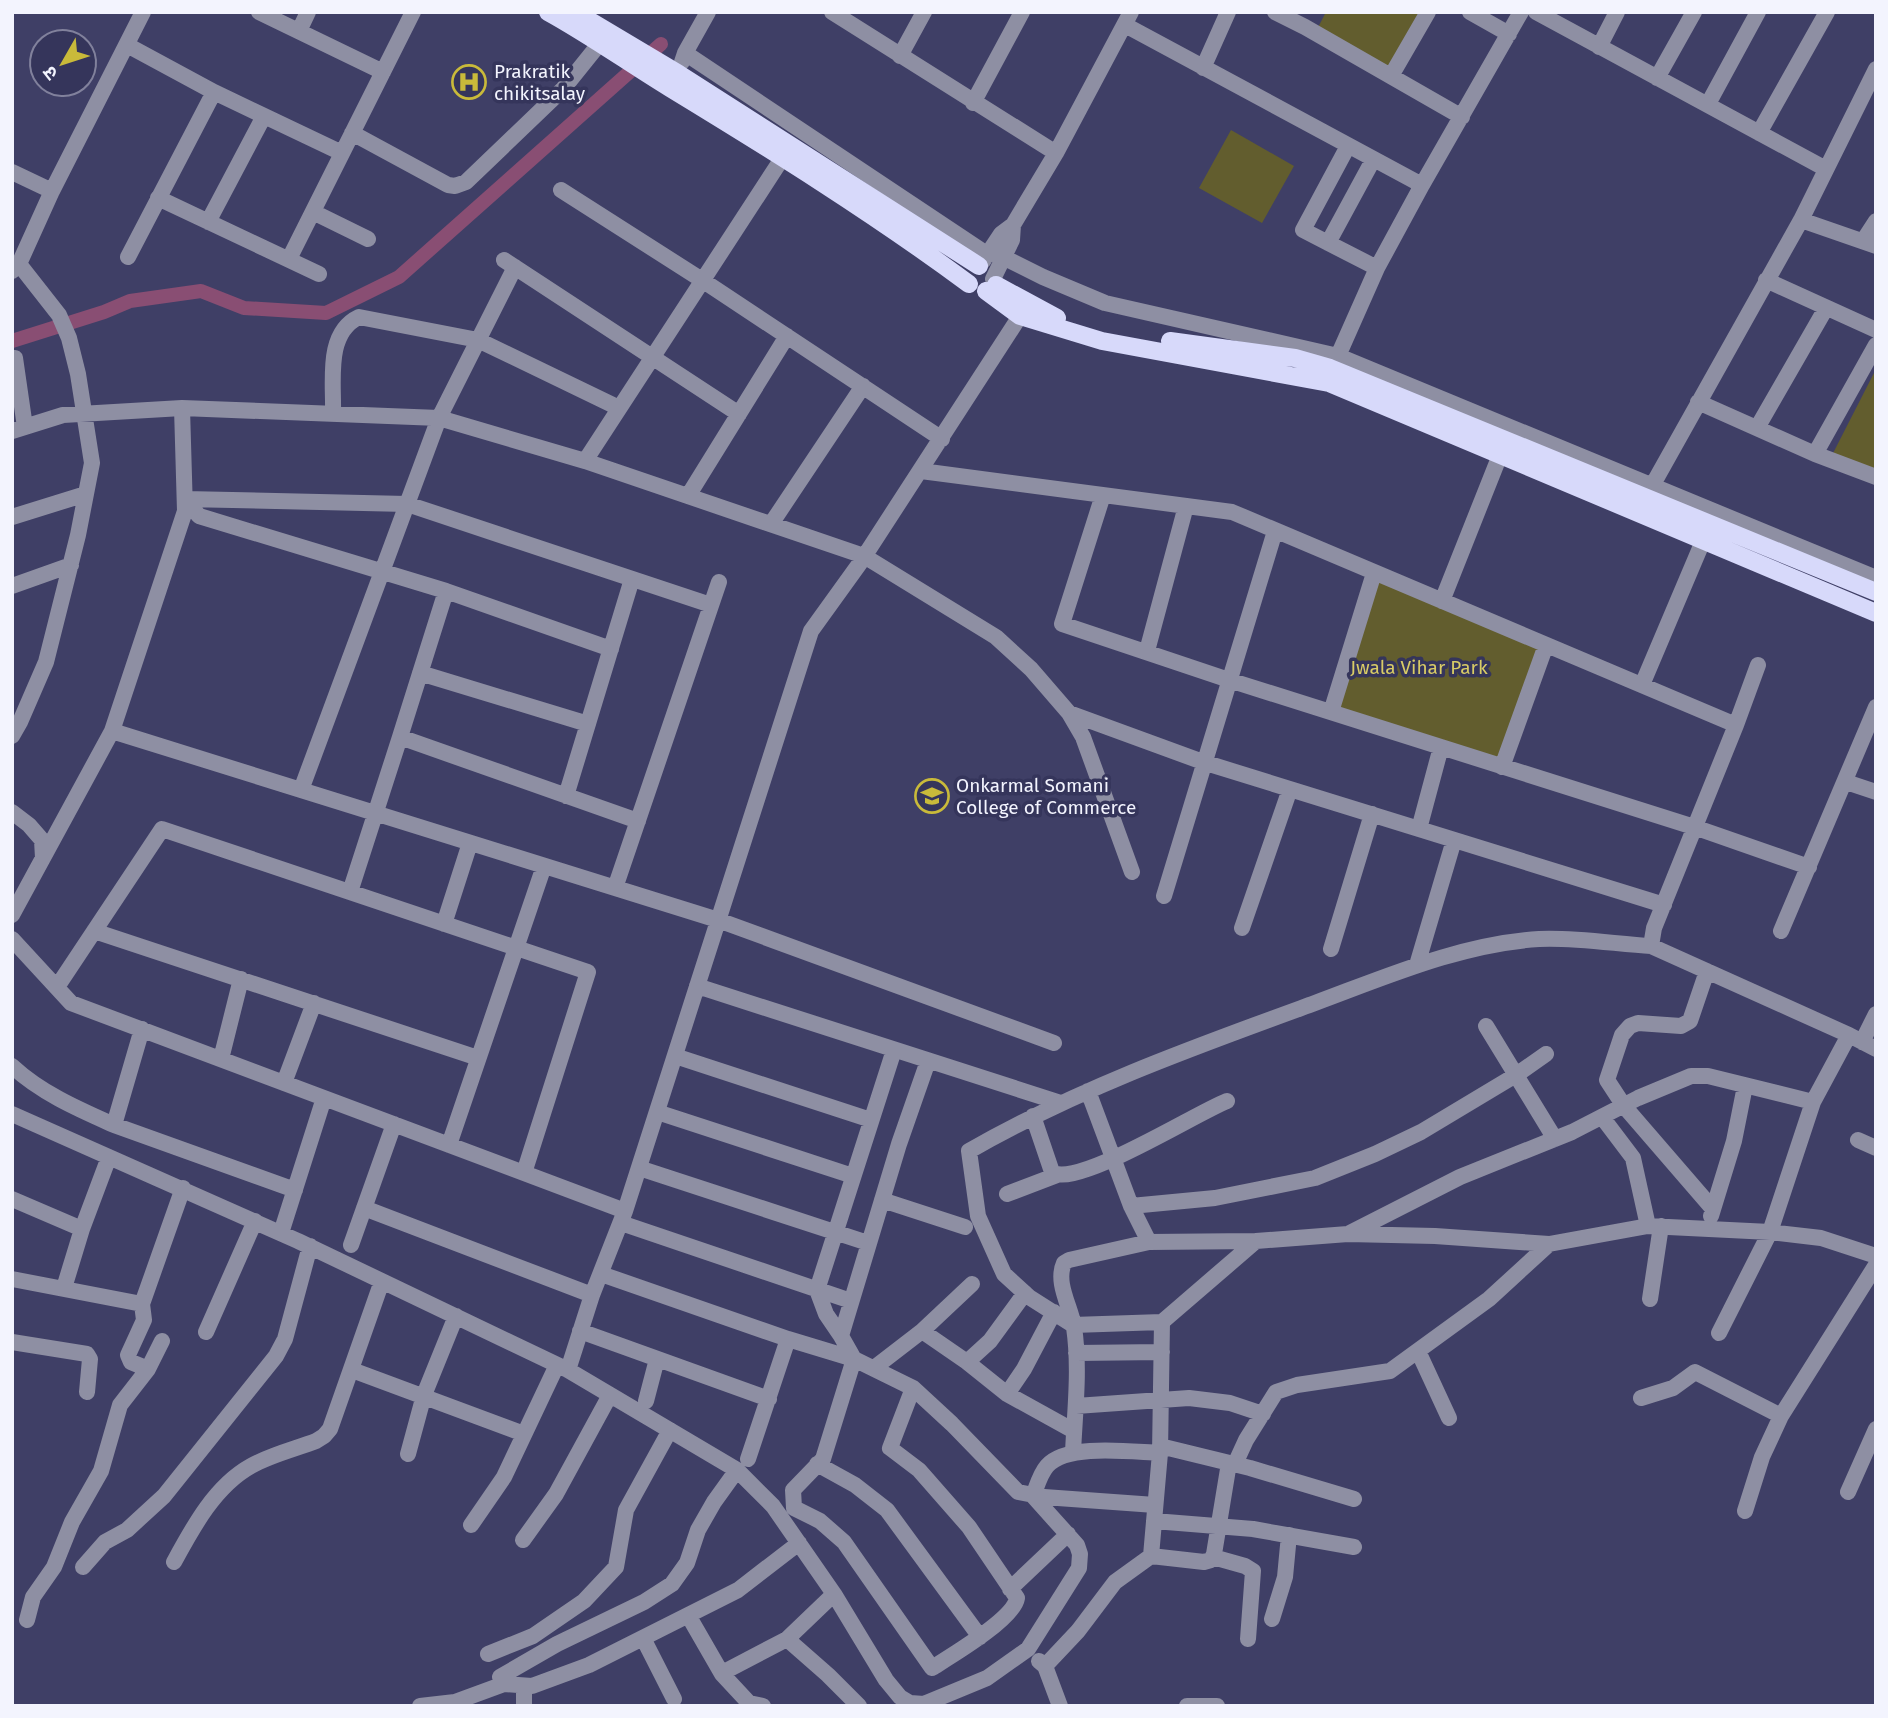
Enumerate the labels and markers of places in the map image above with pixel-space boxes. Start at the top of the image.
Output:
place label: Prakratik chikitsalay [494,60,586,105]
hospital icon: Prakratik chikitsalay [450,63,488,101]
place label: Onkarmal Somani College of Commerce [956,774,1136,819]
school or university icon: Onkarmal Somani College of Commerce [913,777,951,815]

